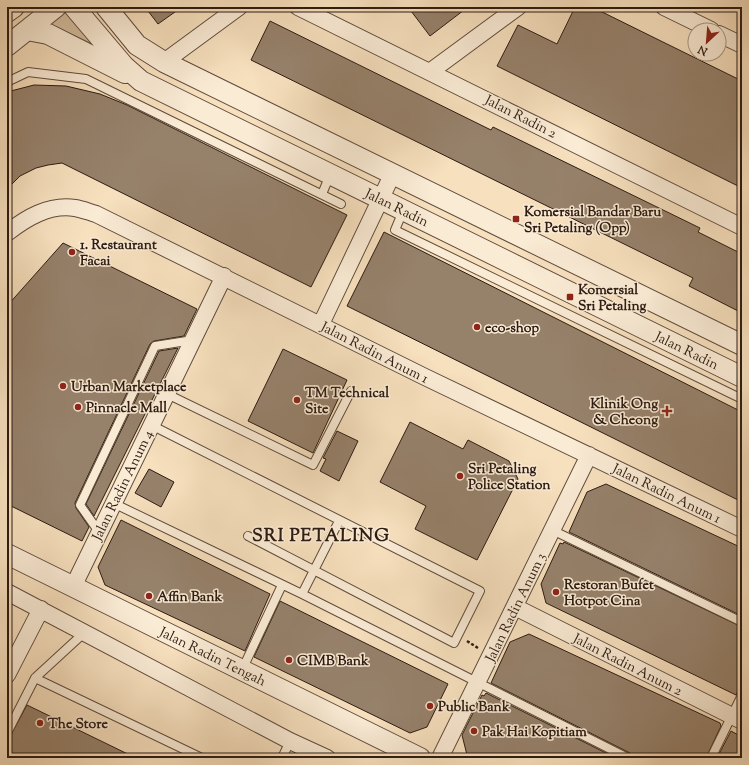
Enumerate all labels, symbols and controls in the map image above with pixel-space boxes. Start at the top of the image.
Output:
north arrow [687,22,727,62]
text: N [695,41,711,60]
street label: Jalan Radin 2 [480,91,560,145]
street label: Jalan Radin [360,184,431,233]
place label: Komersial Bandar Baru Sri Petaling (Opp) [524,203,662,239]
marker: Komersial Bandar Baru Sri Petaling (Opp) [511,214,521,224]
place label: 1. Restaurant Facai [80,236,157,272]
marker: 1. Restaurant Facai [67,247,77,257]
place label: Komersial Sri Petaling [578,281,647,317]
marker: Komersial Sri Petaling [565,292,575,302]
street label: Jalan Radin Anum 1 [316,318,432,390]
place label: eco-shop [485,319,539,339]
marker: eco-shop [472,322,482,332]
street label: Jalan Radin [650,327,721,376]
place label: Urban Marketplace [71,378,187,398]
marker: Urban Marketplace [58,381,68,391]
place label: TM Technical Site [305,384,389,420]
marker: TM Technical Site [292,395,302,405]
place label: Klinik Ong & Cheong [590,395,658,431]
place label: Pinnacle Mall [86,399,167,419]
marker: Pinnacle Mall [73,402,83,412]
marker: Klinik Ong & Cheong [661,405,673,417]
street label: Jalan Radin Anum 4 [88,427,159,545]
street label: Jalan Radin Anum 1 [608,459,724,530]
place label: Sri Petaling Police Station [468,460,551,496]
marker: Sri Petaling Police Station [455,471,465,481]
district label: SRI PETALING [252,524,390,550]
street label: Jalan Radin Anum 3 [481,550,552,667]
place label: Restoran Bufet Hotpot Cina [564,576,654,612]
marker: Restoran Bufet Hotpot Cina [551,587,561,597]
place label: Affin Bank [157,588,222,608]
marker: Affin Bank [144,591,154,601]
street label: Jalan Radin Tengah [155,623,269,692]
street label: Jalan Radin Anum 2 [568,629,686,702]
place label: CIMB Bank [297,652,369,672]
marker: CIMB Bank [284,655,294,665]
place label: Public Bank [438,698,510,718]
marker: Public Bank [425,701,435,711]
place label: The Store [48,715,108,735]
marker: The Store [35,718,45,728]
place label: Pak Hai Kopitiam [482,723,587,743]
marker: Pak Hai Kopitiam [469,726,479,736]

